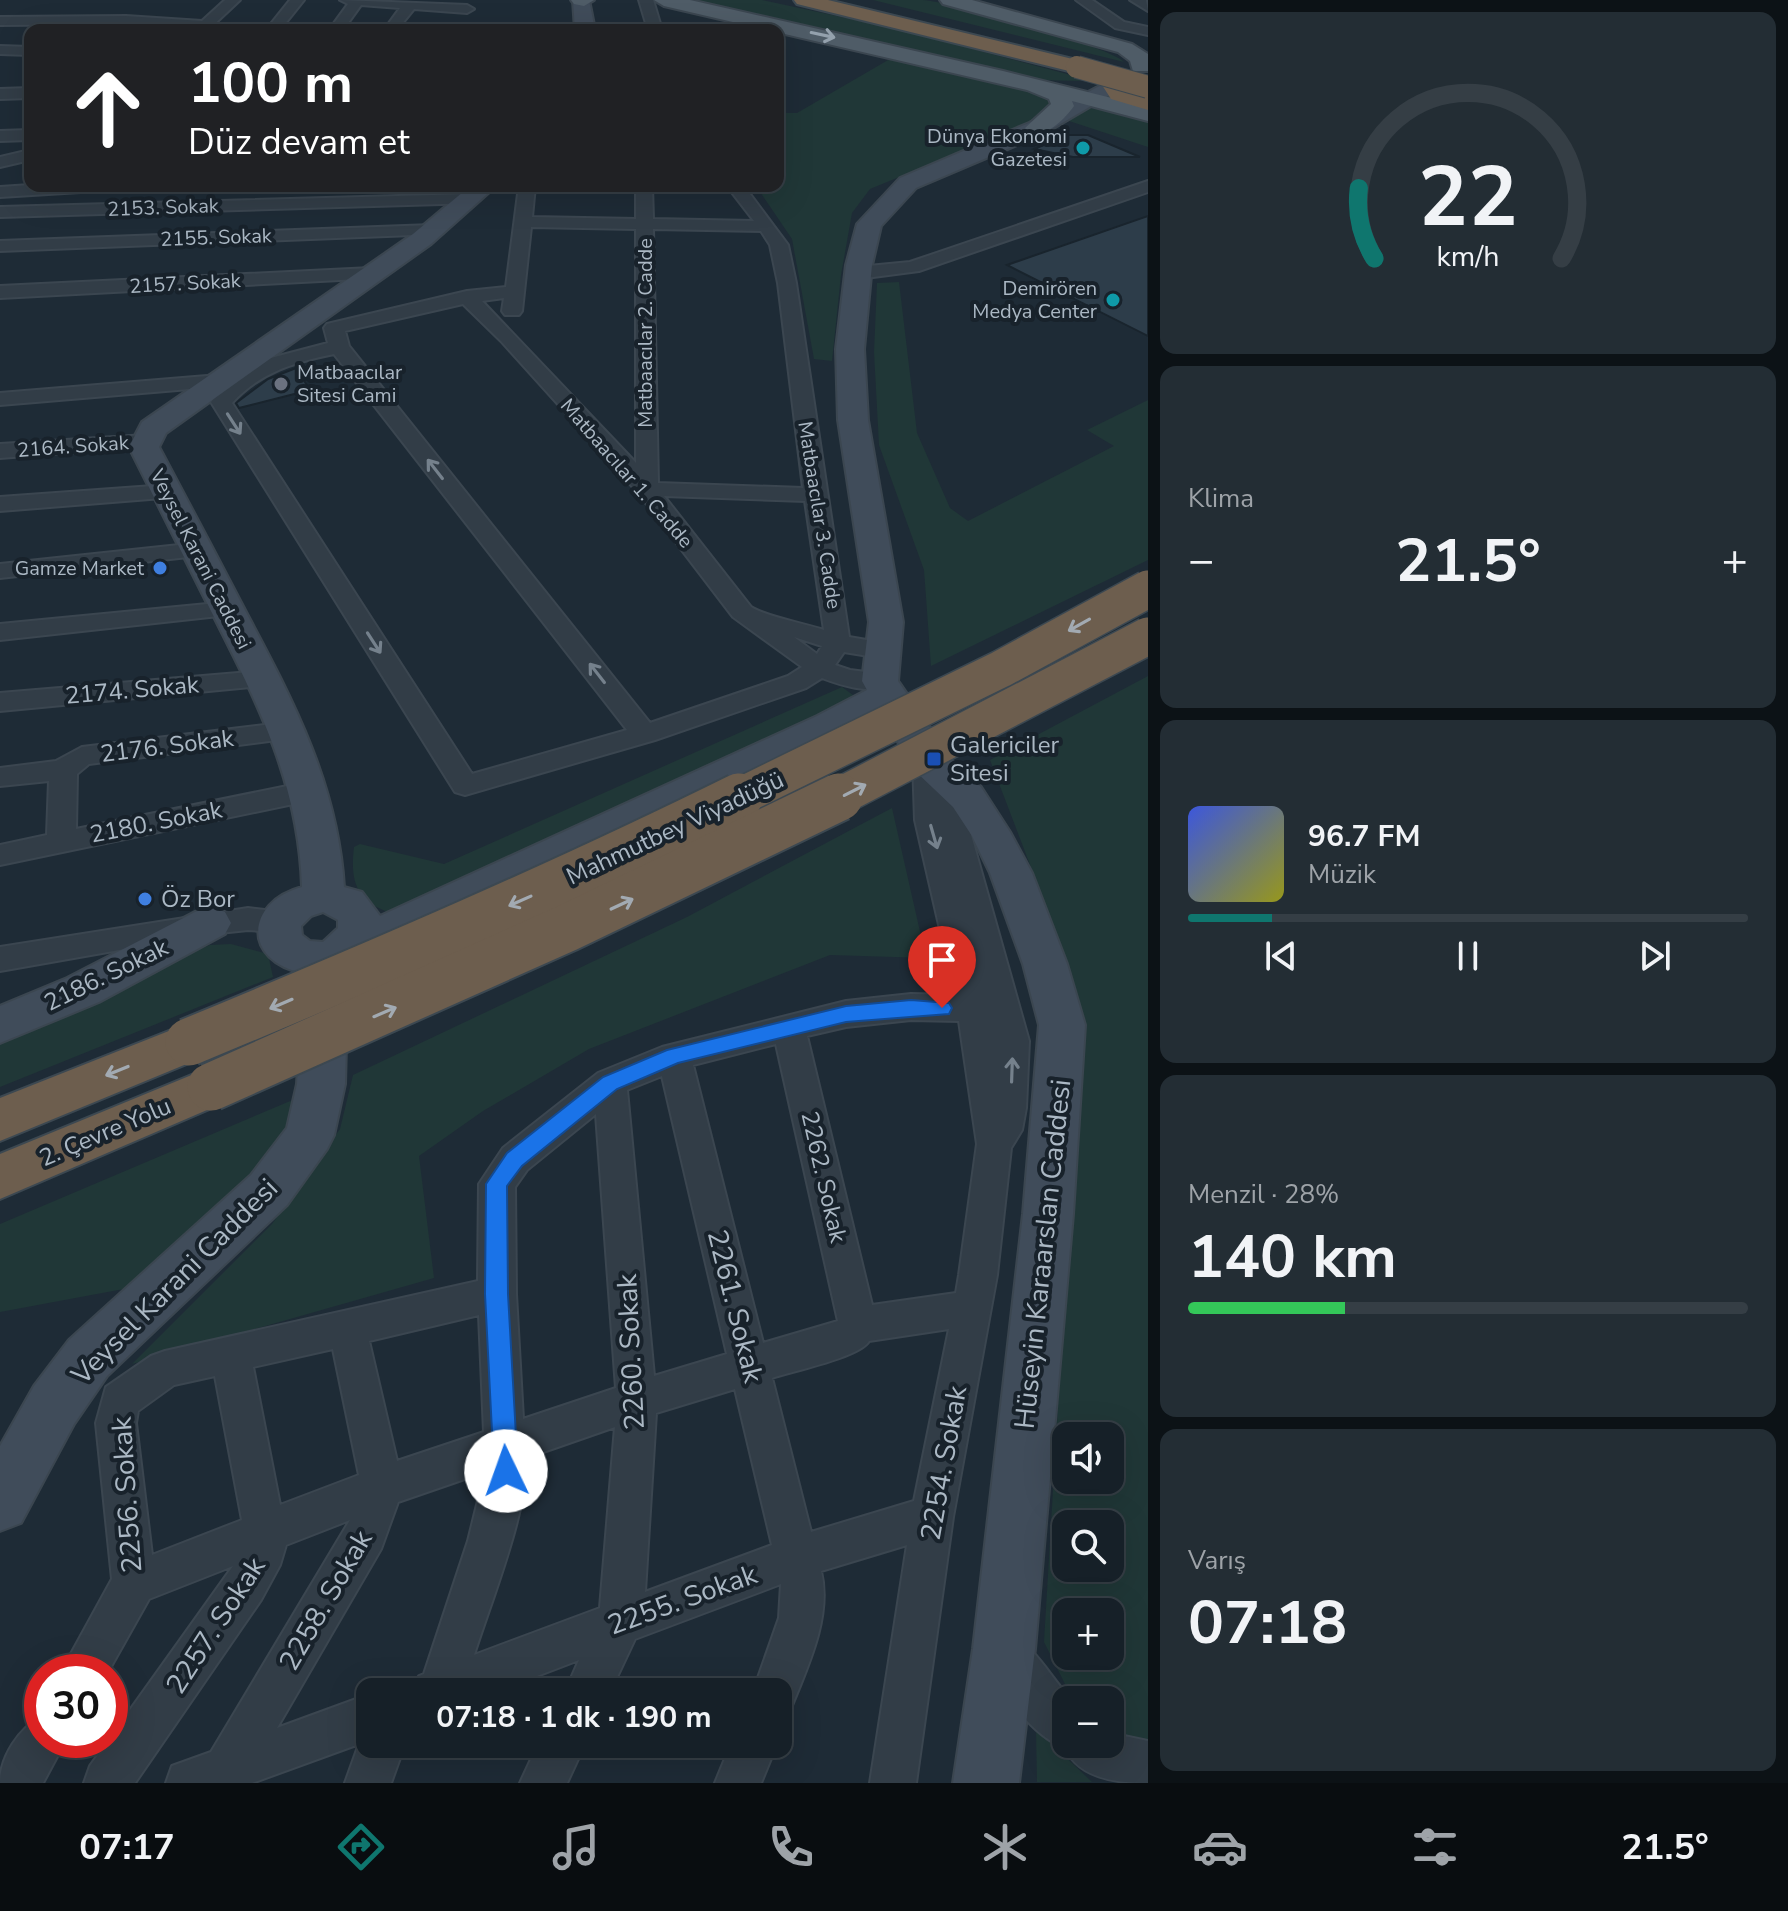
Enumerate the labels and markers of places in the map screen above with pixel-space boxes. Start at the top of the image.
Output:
place label: Dünya Ekonomi Gazetesi [927,123,1067,173]
marker: Dünya Ekonomi Gazetesi [1074,139,1092,157]
place label: Demirören Medya Center [972,275,1097,325]
marker: Demirören Medya Center [1104,291,1122,309]
place label: Matbaacılar Sitesi Cami [297,359,402,409]
marker: Matbaacılar Sitesi Cami [272,375,290,393]
place label: Gamze Market [15,555,145,582]
marker: Gamze Market [151,559,169,577]
place label: Galericiler Sitesi [950,729,1059,789]
marker: Galericiler Sitesi [925,750,943,768]
place label: Öz Bor [161,883,235,915]
marker: Öz Bor [136,890,154,908]
pin [908,926,976,1008]

